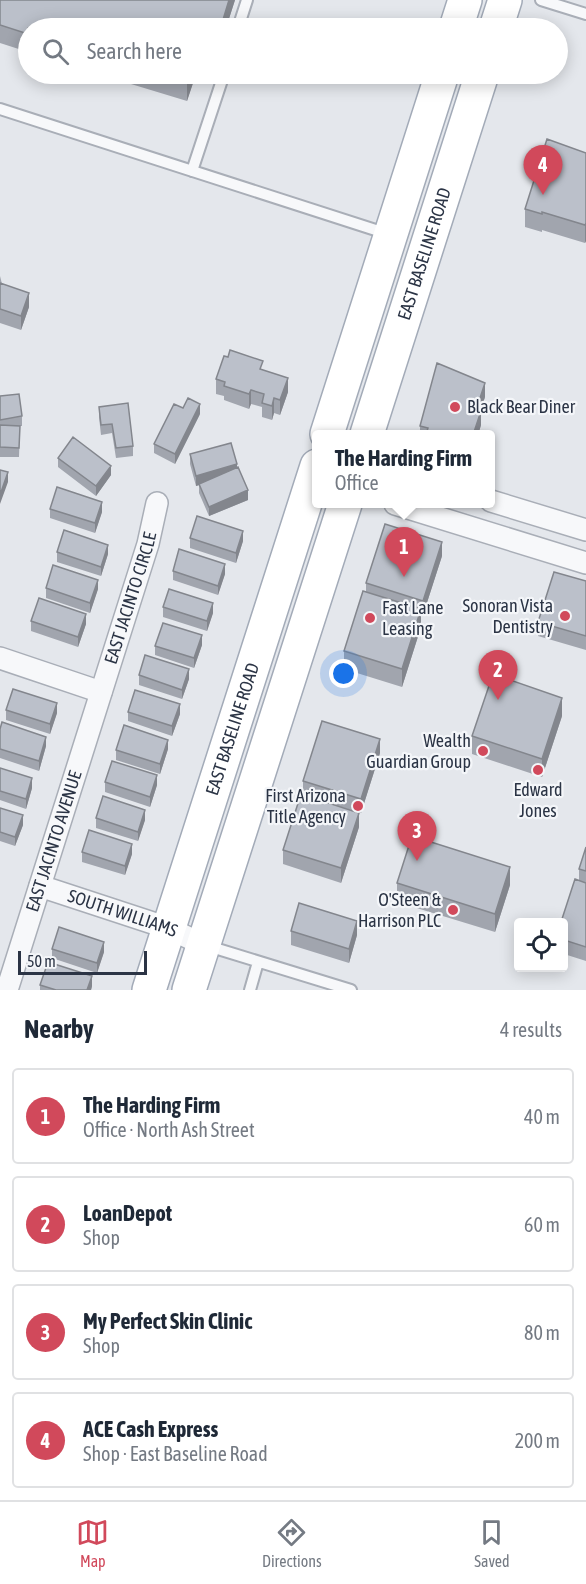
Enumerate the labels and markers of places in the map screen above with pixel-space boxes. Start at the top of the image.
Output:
pin: 4 [524,146,562,195]
place label: Black Bear Diner [467,396,576,417]
marker: Black Bear Diner [448,400,462,414]
pin: 1 [384,528,424,577]
place label: Sonoran Vista Dentistry [462,595,553,637]
place label: Fast Lane Leasing [382,597,444,639]
marker: Sonoran Vista Dentistry [558,609,572,623]
marker: Fast Lane Leasing [363,611,377,625]
pin: 2 [478,650,518,700]
place label: Wealth Guardian Group [366,730,471,772]
marker: Wealth Guardian Group [476,744,490,758]
marker: Edward Jones [531,763,545,777]
place label: Edward Jones [514,779,562,821]
place label: First Arizona Title Agency [265,785,346,827]
marker: First Arizona Title Agency [351,799,365,813]
pin: 3 [398,812,436,861]
place label: O'Steen & Harrison PLC [358,889,442,931]
marker: O'Steen & Harrison PLC [446,903,460,917]

